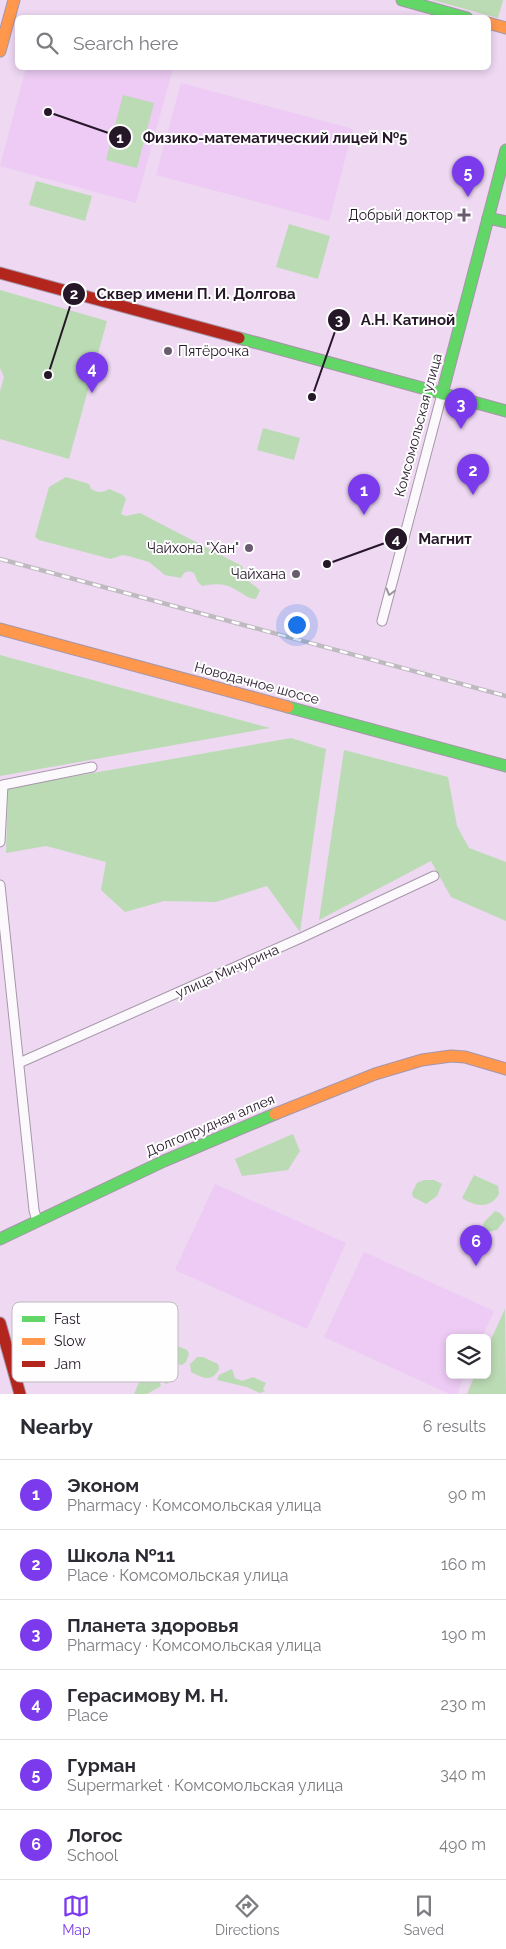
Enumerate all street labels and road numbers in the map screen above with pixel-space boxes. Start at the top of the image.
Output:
street label: Комсомольская улица [391,351,445,499]
street label: Новодачное шоссе [193,659,321,707]
street label: улица Мичурина [173,941,281,1001]
street label: Долгопрудная аллея [143,1091,277,1159]

